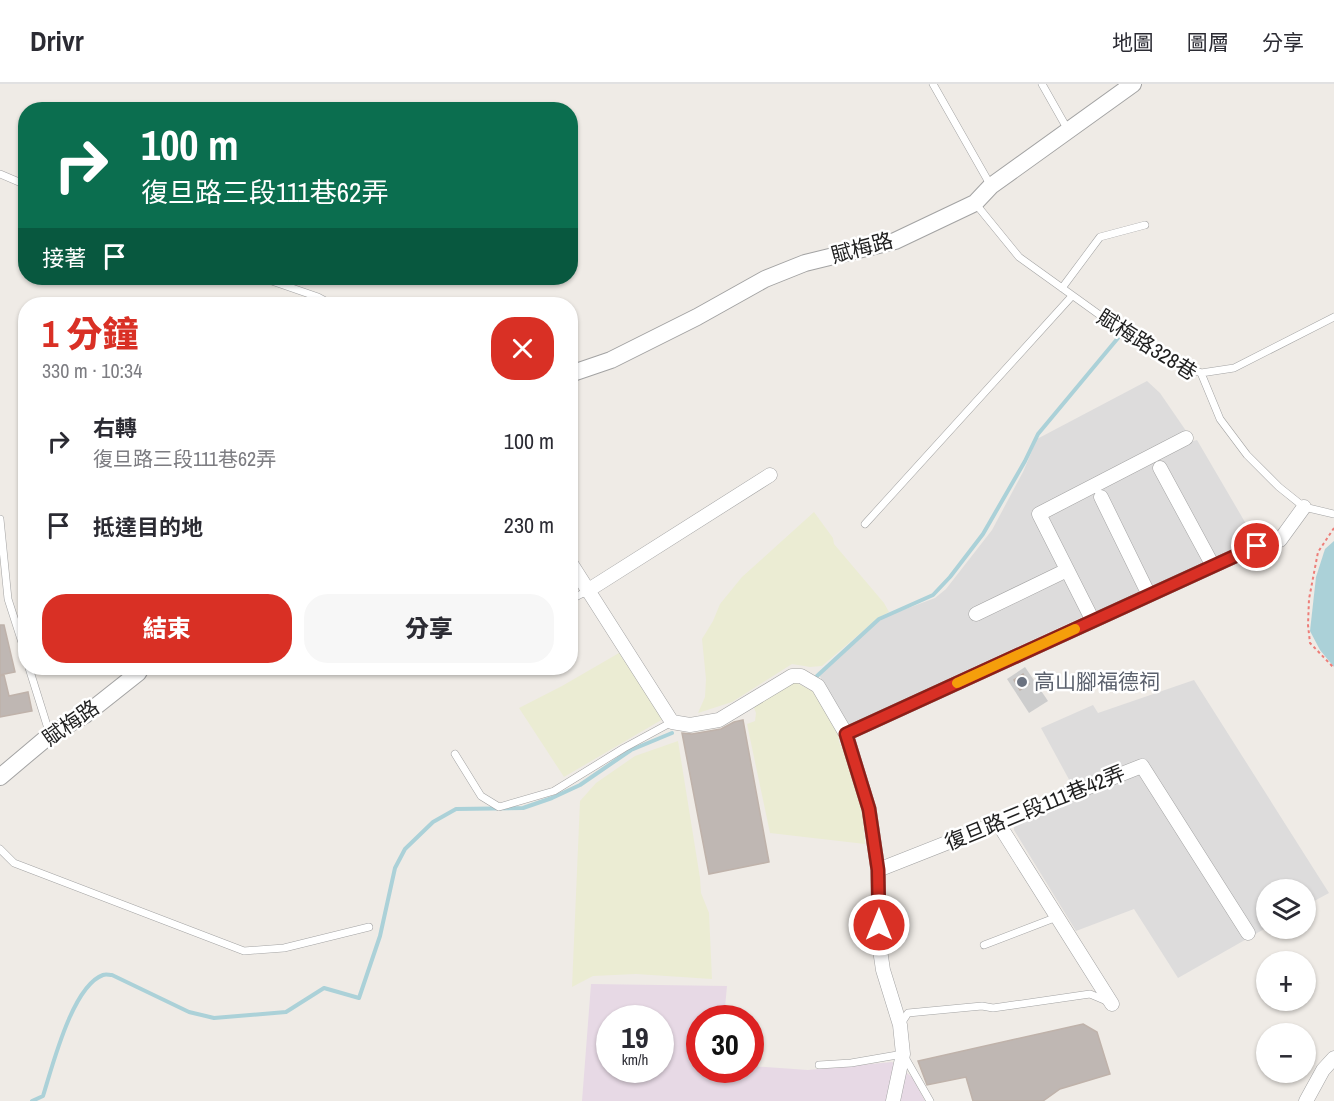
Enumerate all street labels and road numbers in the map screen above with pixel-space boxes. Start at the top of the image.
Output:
street label: 賦梅路 [828,225,896,270]
street label: 賦梅路328巷 [1092,302,1203,387]
street label: 賦梅路 [37,693,105,753]
street label: 復旦路三段111巷42弄 [940,758,1129,857]

